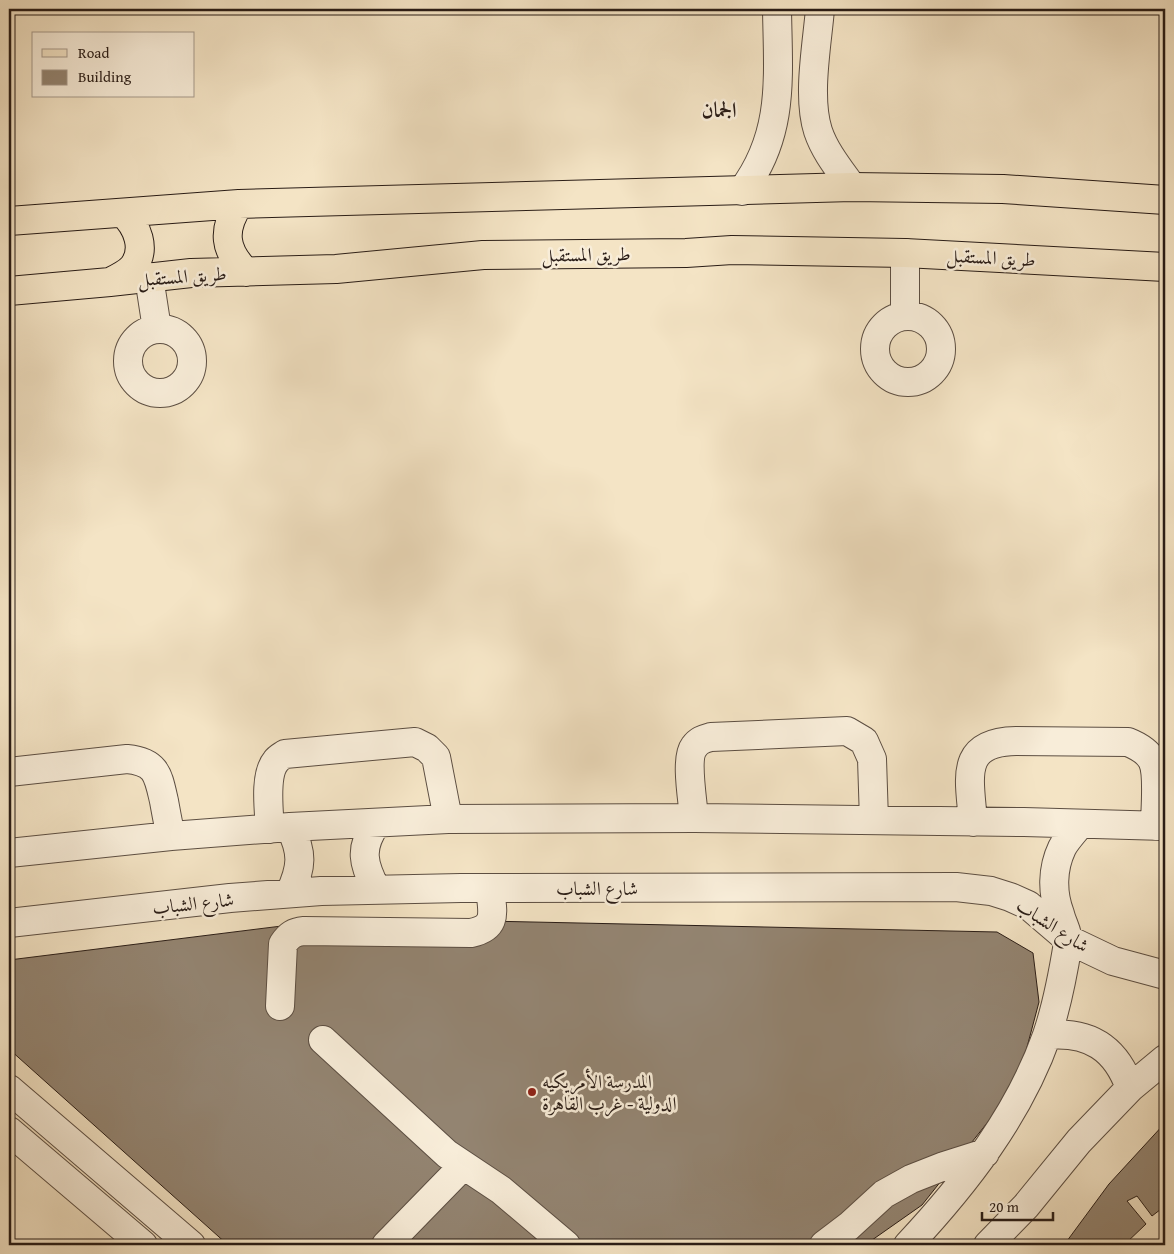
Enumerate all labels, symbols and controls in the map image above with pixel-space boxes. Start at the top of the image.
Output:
legend [32,32,195,98]
text: Road [78,42,109,63]
text: Building [78,66,132,87]
district label: الجمان [702,94,737,125]
street label: طريق المستقبل [541,239,631,269]
street label: طريق المستقبل [946,241,1036,273]
street label: طريق المستقبل [136,259,228,293]
street label: شارع الشباب [556,874,638,904]
street label: شارع الشباب [151,885,235,923]
street label: شارع الشباب [1010,891,1095,961]
place label: المدرسة الأمريكيه الدولية - غرب القاهرة [542,1067,677,1117]
marker: المدرسة الأمريكيه الدولية - غرب القاهرة [526,1086,538,1098]
scale bar [982,1189,1053,1221]
text: 20 m [989,1196,1020,1217]

